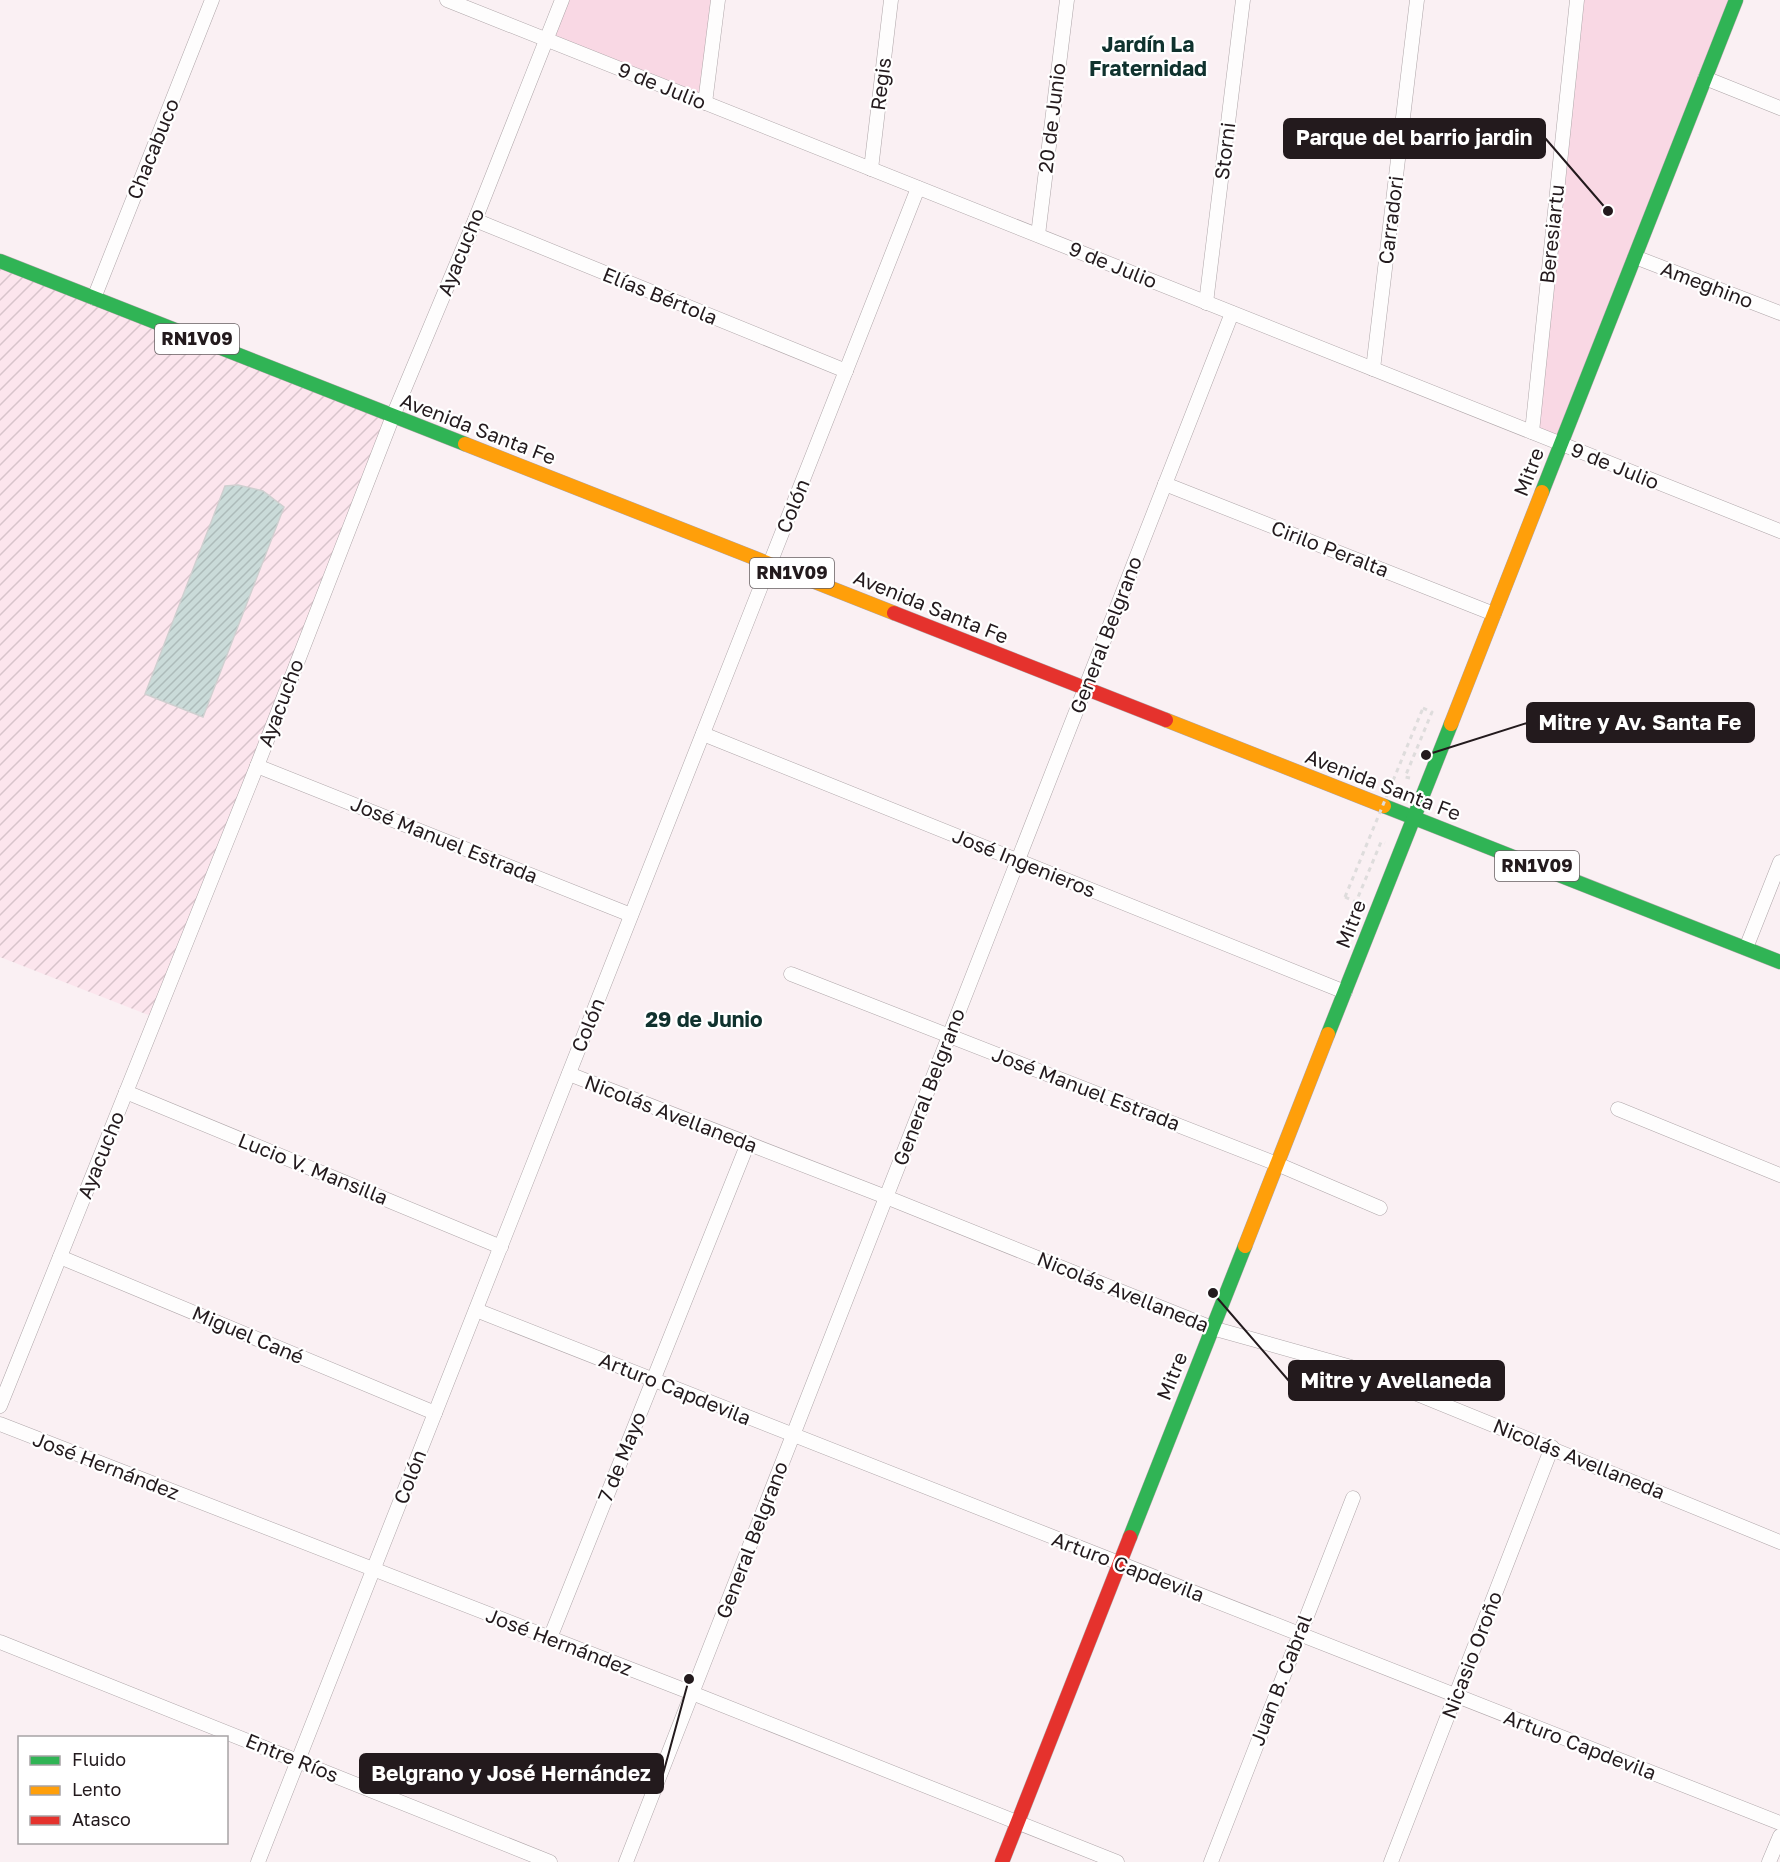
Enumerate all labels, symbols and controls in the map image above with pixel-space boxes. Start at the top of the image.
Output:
district label: Jardín La Fraternidad [1089,31,1207,81]
street label: Regis [865,56,895,112]
street label: 9 de Julio [615,57,710,114]
street label: 20 de Junio [1032,61,1070,174]
street label: Chacabuco [121,95,183,203]
callout: Parque del barrio jardin [1284,119,1545,158]
street label: Storni [1209,121,1239,181]
text: Parque del barrio jardin [1296,124,1532,150]
street label: Carradori [1373,174,1407,266]
street label: Beresiartu [1534,183,1568,285]
street label: Ayacucho [432,204,488,299]
street label: 9 de Julio [1066,236,1161,293]
street label: Ameghino [1658,255,1757,313]
street label: Elías Bértola [599,261,721,329]
road number: RN1V09 [155,324,239,354]
street label: Avenida Santa Fe [397,387,560,469]
street label: 9 de Julio [1568,437,1663,494]
street label: Mitre [1508,444,1548,499]
street label: Colón [770,475,814,536]
street label: Cirilo Peralta [1268,515,1393,581]
street label: General Belgrano [1064,553,1146,717]
road number: RN1V09 [750,558,834,588]
street label: Avenida Santa Fe [851,564,1012,648]
street label: Ayacucho [252,655,308,750]
callout: Mitre y Av. Santa Fe [1527,703,1754,742]
text: Mitre y Av. Santa Fe [1539,709,1741,735]
street label: Avenida Santa Fe [1302,743,1465,825]
street label: José Manuel Estrada [347,791,541,888]
street label: José Ingenieros [949,822,1099,902]
road number: RN1V09 [1495,851,1579,881]
street label: Mitre [1330,896,1370,951]
street label: Colón [565,994,609,1055]
street label: General Belgrano [887,1005,969,1169]
district label: 29 de Junio [645,1006,763,1032]
street label: José Manuel Estrada [989,1041,1184,1135]
street label: Nicolás Avellaneda [582,1069,761,1157]
street label: Ayacucho [72,1107,128,1202]
street label: Lucio V. Mansilla [235,1127,392,1209]
street label: Nicolás Avellaneda [1034,1246,1213,1336]
street label: Miguel Cané [189,1300,308,1368]
street label: Arturo Capdevila [596,1347,755,1429]
street label: Mitre [1151,1348,1192,1403]
callout: Mitre y Avellaneda [1289,1361,1504,1400]
text: Mitre y Avellaneda [1301,1367,1491,1393]
street label: 7 de Mayo [592,1408,650,1505]
street label: Nicolás Avellaneda [1490,1413,1669,1503]
street label: José Hernández [30,1426,183,1504]
street label: Colón [388,1446,430,1507]
street label: General Belgrano [710,1458,792,1622]
street label: Arturo Capdevila [1049,1526,1208,1606]
street label: Nicasio Oroño [1436,1588,1506,1722]
street label: José Hernández [483,1602,636,1680]
street label: Juan B. Cabral [1244,1611,1316,1749]
street label: Arturo Capdevila [1501,1704,1660,1784]
street label: Entre Ríos [242,1728,342,1787]
legend [18,1736,228,1844]
text: Fluido [72,1748,126,1770]
callout: Belgrano y José Hernández [360,1754,663,1793]
text: Belgrano y José Hernández [371,1760,651,1786]
text: Lento [72,1778,121,1800]
text: Atasco [72,1808,131,1830]

